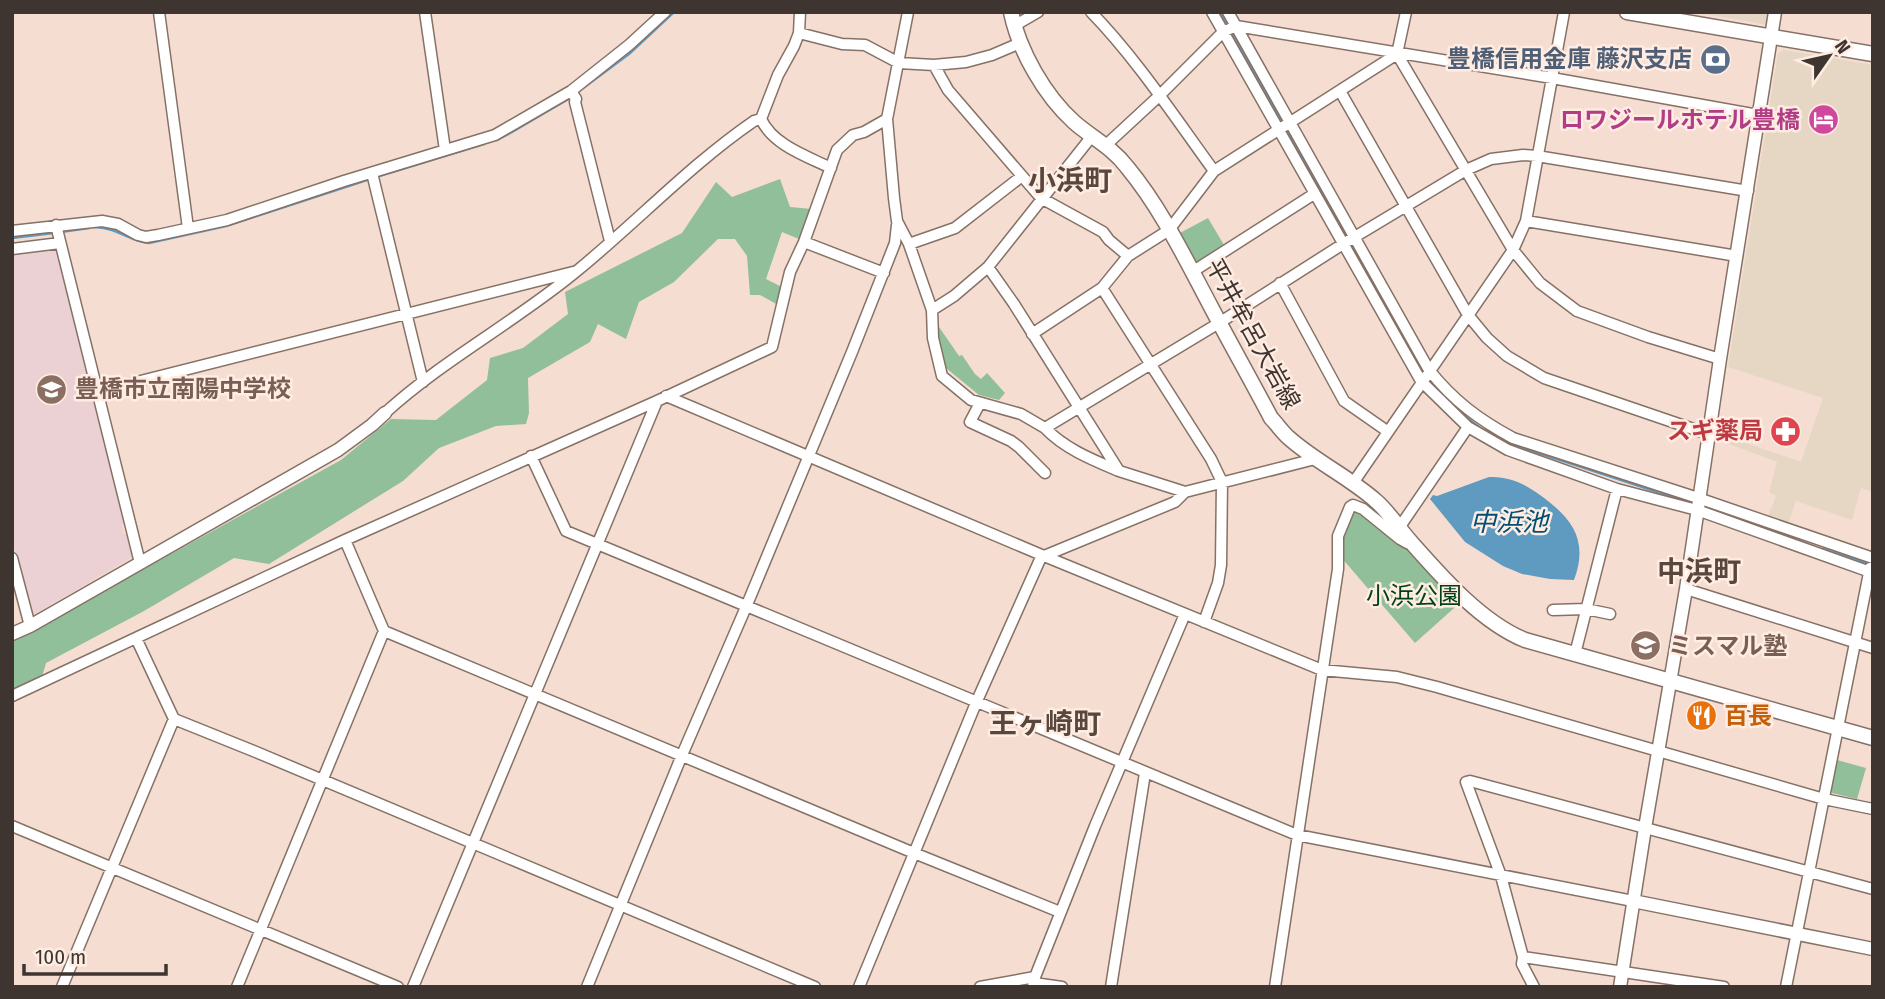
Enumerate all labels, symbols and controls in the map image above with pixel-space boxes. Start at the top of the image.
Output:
north arrow [1794,21,1864,91]
text: N [1830,36,1855,58]
bank icon: 豊橋信用金庫 藤沢支店 [1698,42,1732,76]
place label: 豊橋信用金庫 藤沢支店 [1447,45,1692,73]
hotel icon: ロワジールホテル豊橋 [1806,103,1840,137]
place label: ロワジールホテル豊橋 [1560,106,1800,134]
district label: 小浜町 [1028,164,1112,197]
street label: 平井牟呂大岩線 [1200,254,1306,414]
school or university icon: 豊橋市立南陽中学校 [35,372,69,406]
place label: 豊橋市立南陽中学校 [75,375,291,403]
pharmacy icon: スギ薬局 [1769,414,1803,448]
place label: スギ薬局 [1667,417,1763,445]
water label: 中浜池 [1470,507,1551,538]
district label: 中浜町 [1657,555,1741,588]
park label: 小浜公園 [1366,582,1462,610]
school or university icon: ミスマル塾 [1628,629,1662,663]
place label: ミスマル塾 [1668,632,1787,660]
restaurant icon: 百長 [1684,699,1718,733]
place label: 百長 [1724,702,1772,730]
district label: 王ヶ崎町 [989,707,1101,740]
scale bar [24,932,166,976]
text: 100 m [35,944,86,970]

